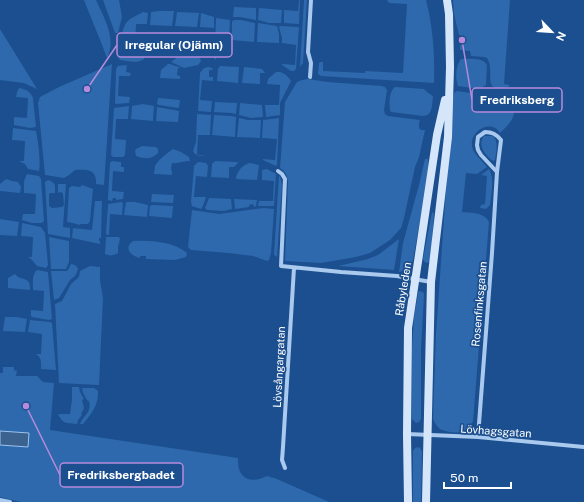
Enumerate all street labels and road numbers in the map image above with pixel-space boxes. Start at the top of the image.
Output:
street label: Råbyleden [393,261,413,317]
street label: Rosenfinksgatan [469,261,489,347]
street label: Lövsångargatan [271,326,287,408]
street label: Lövhagsgatan [460,423,532,439]

